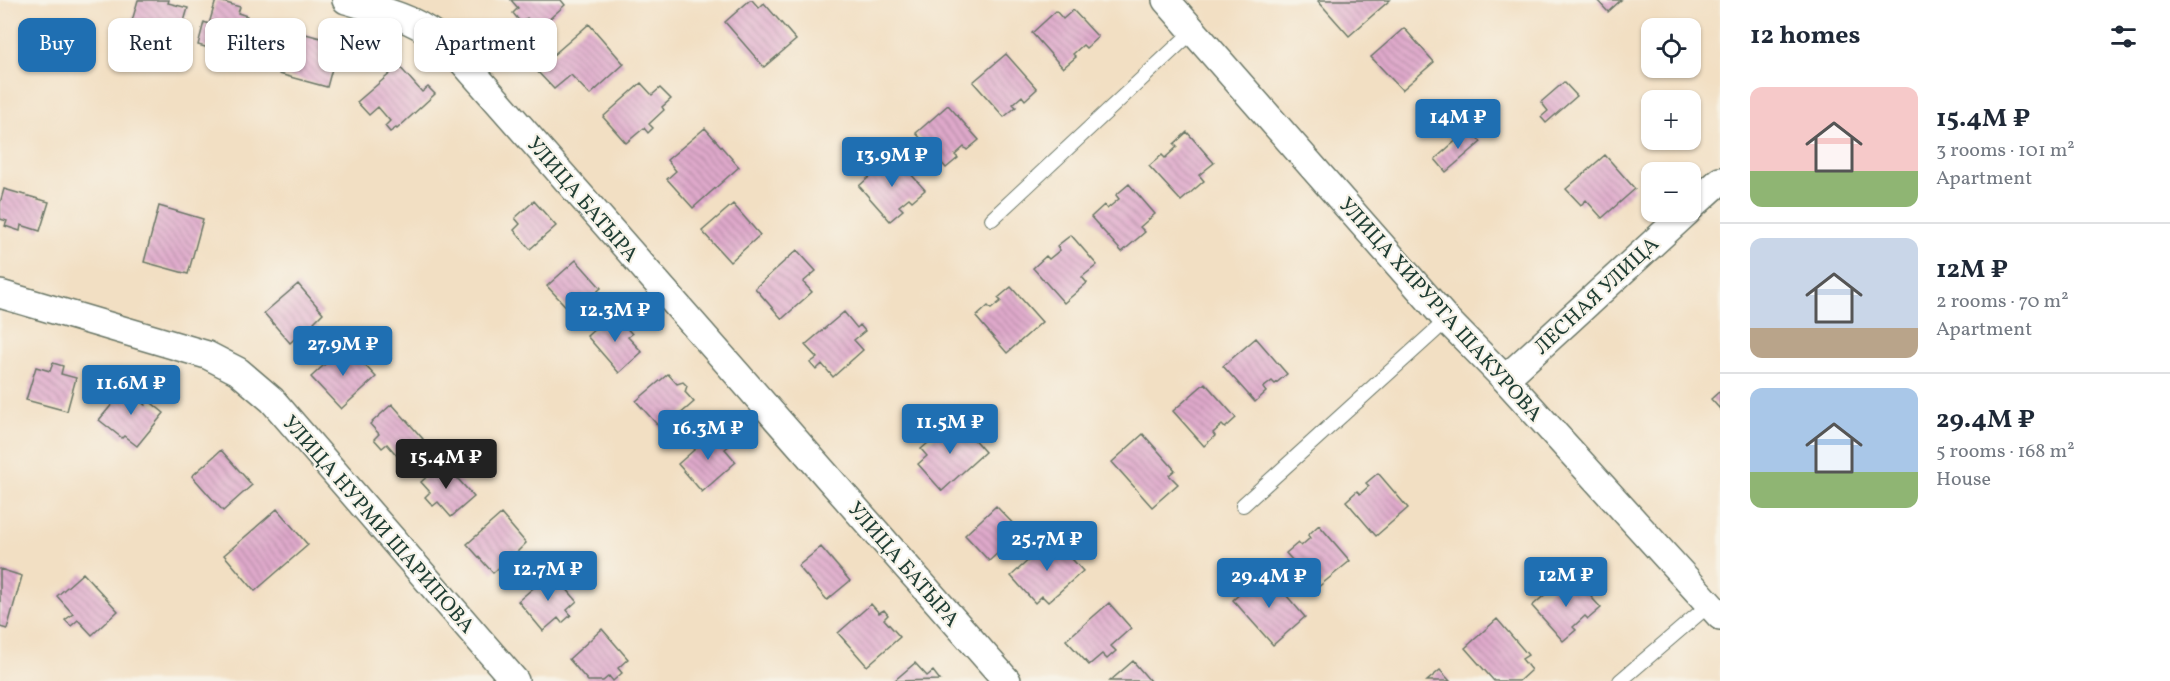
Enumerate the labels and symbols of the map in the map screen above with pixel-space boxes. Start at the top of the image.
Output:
pin: 14M ₽ [1416,99,1500,150]
street label: УЛИЦА БАТЫРА [519,131,645,269]
pin: 13.9M ₽ [837,137,947,188]
street label: УЛИЦА ХИРУРГА ШАКУРОВА [1331,192,1549,429]
street label: ЛЕСНАЯ УЛИЦА [1528,230,1666,362]
pin: 12.3M ₽ [560,292,670,343]
pin: 27.9M ₽ [288,326,398,377]
pin: 11.6M ₽ [76,365,186,416]
pin: 11.5M ₽ [895,404,1005,455]
street label: УЛИЦА НУРМИ ШАРИПОВА [275,410,481,640]
pin: 16.3M ₽ [653,410,763,461]
pin: 15.4M ₽ [391,439,501,490]
street label: УЛИЦА БАТЫРА [840,496,966,634]
pin: 25.7M ₽ [992,521,1102,572]
pin: 12.7M ₽ [493,551,603,602]
pin: 12M ₽ [1524,557,1608,608]
pin: 29.4M ₽ [1214,558,1324,609]

